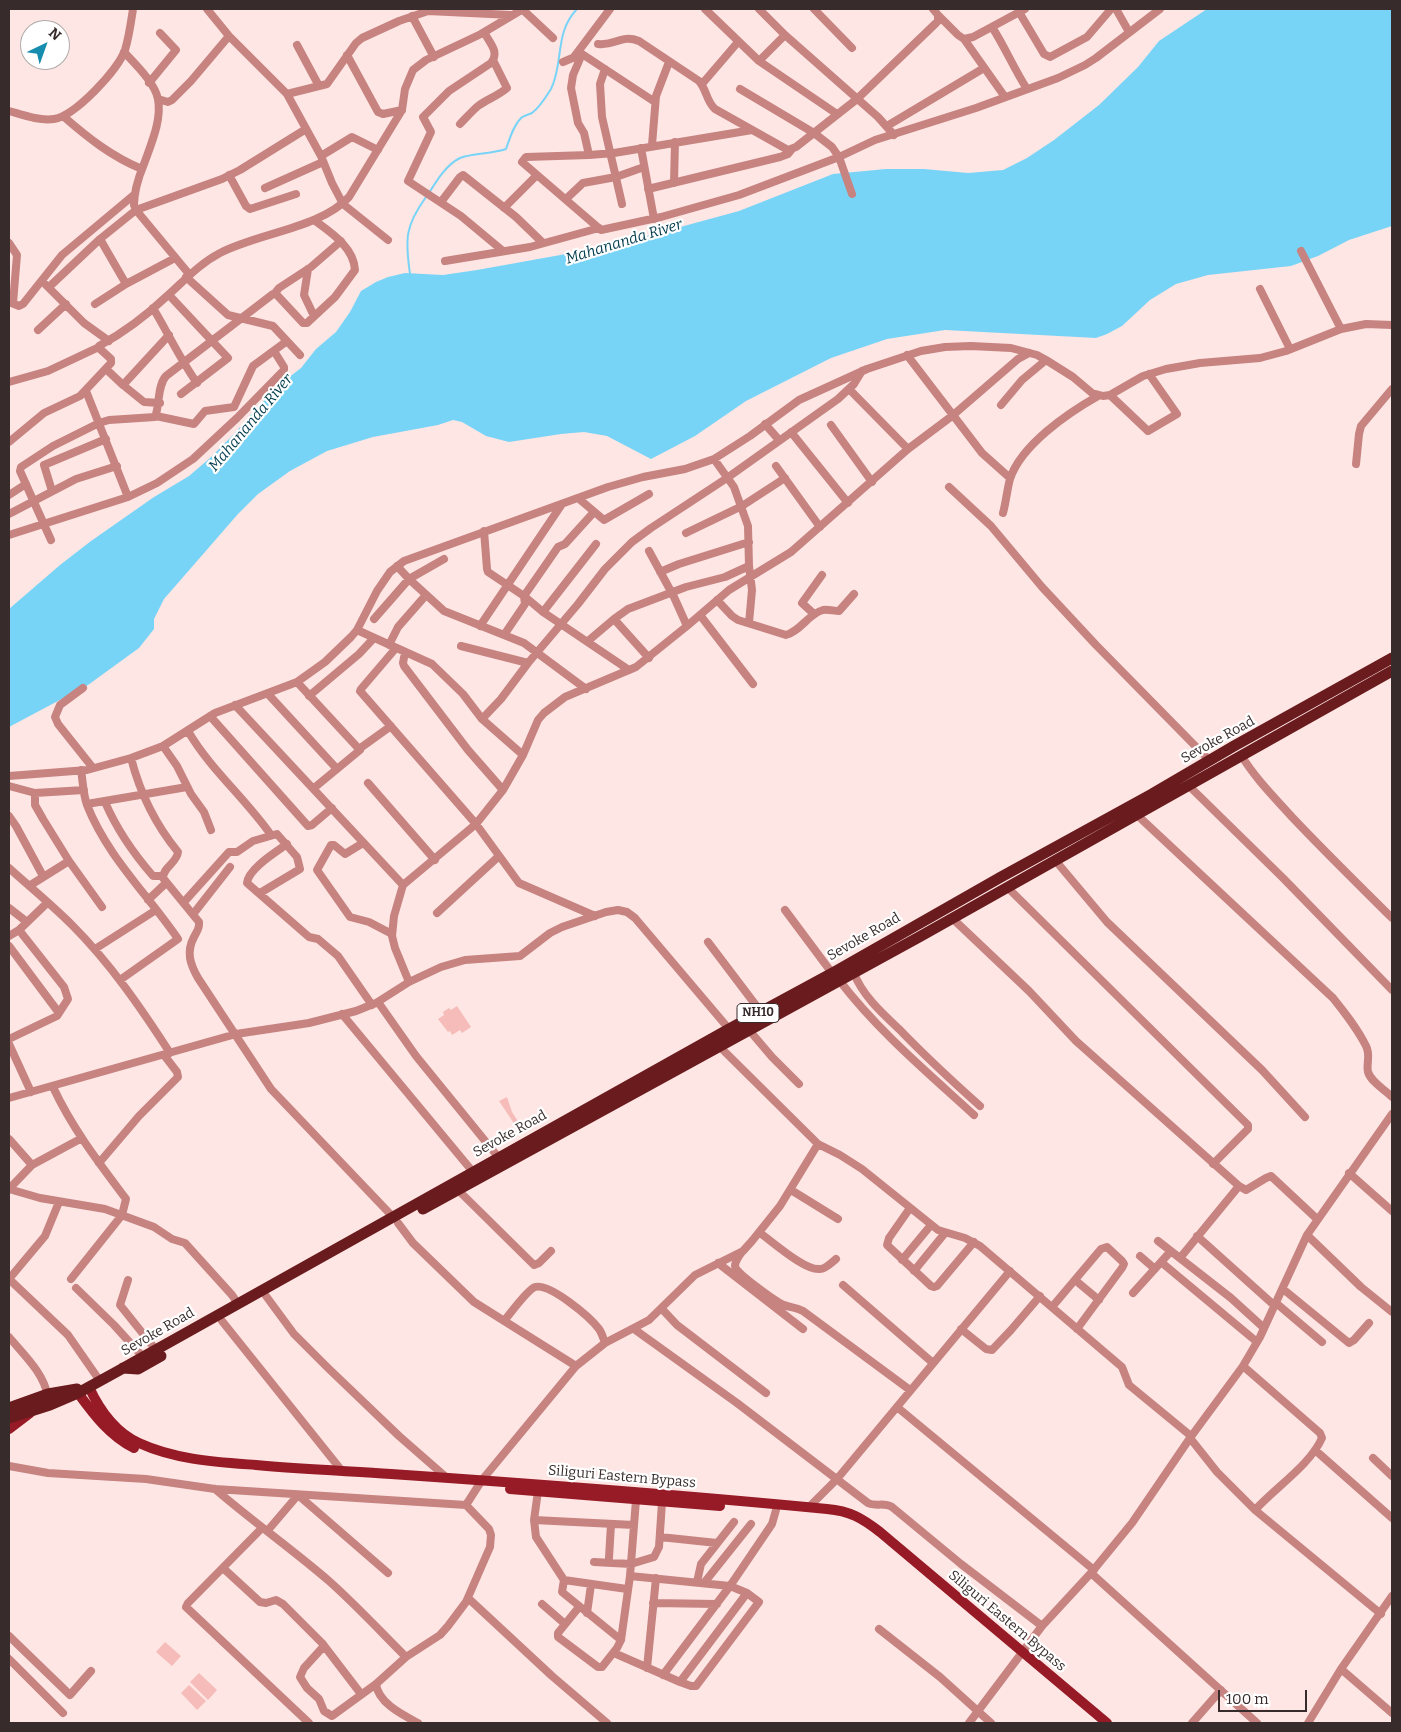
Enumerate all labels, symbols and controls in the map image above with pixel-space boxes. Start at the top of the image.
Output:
north arrow [20,20,70,70]
text: N [45,24,64,44]
water label: Mahananda River [564,216,684,268]
water label: Mahananda River [205,371,297,475]
street label: Sevoke Road [1178,713,1258,767]
street label: Sevoke Road [824,909,904,965]
road number: NH10 [737,1004,779,1022]
street label: Sevoke Road [470,1107,550,1161]
street label: Sevoke Road [118,1304,198,1360]
street label: Siliguri Eastern Bypass [547,1462,697,1492]
street label: Siliguri Eastern Bypass [945,1567,1069,1675]
scale bar [1221,1680,1310,1712]
text: 100 m [1226,1690,1269,1708]

